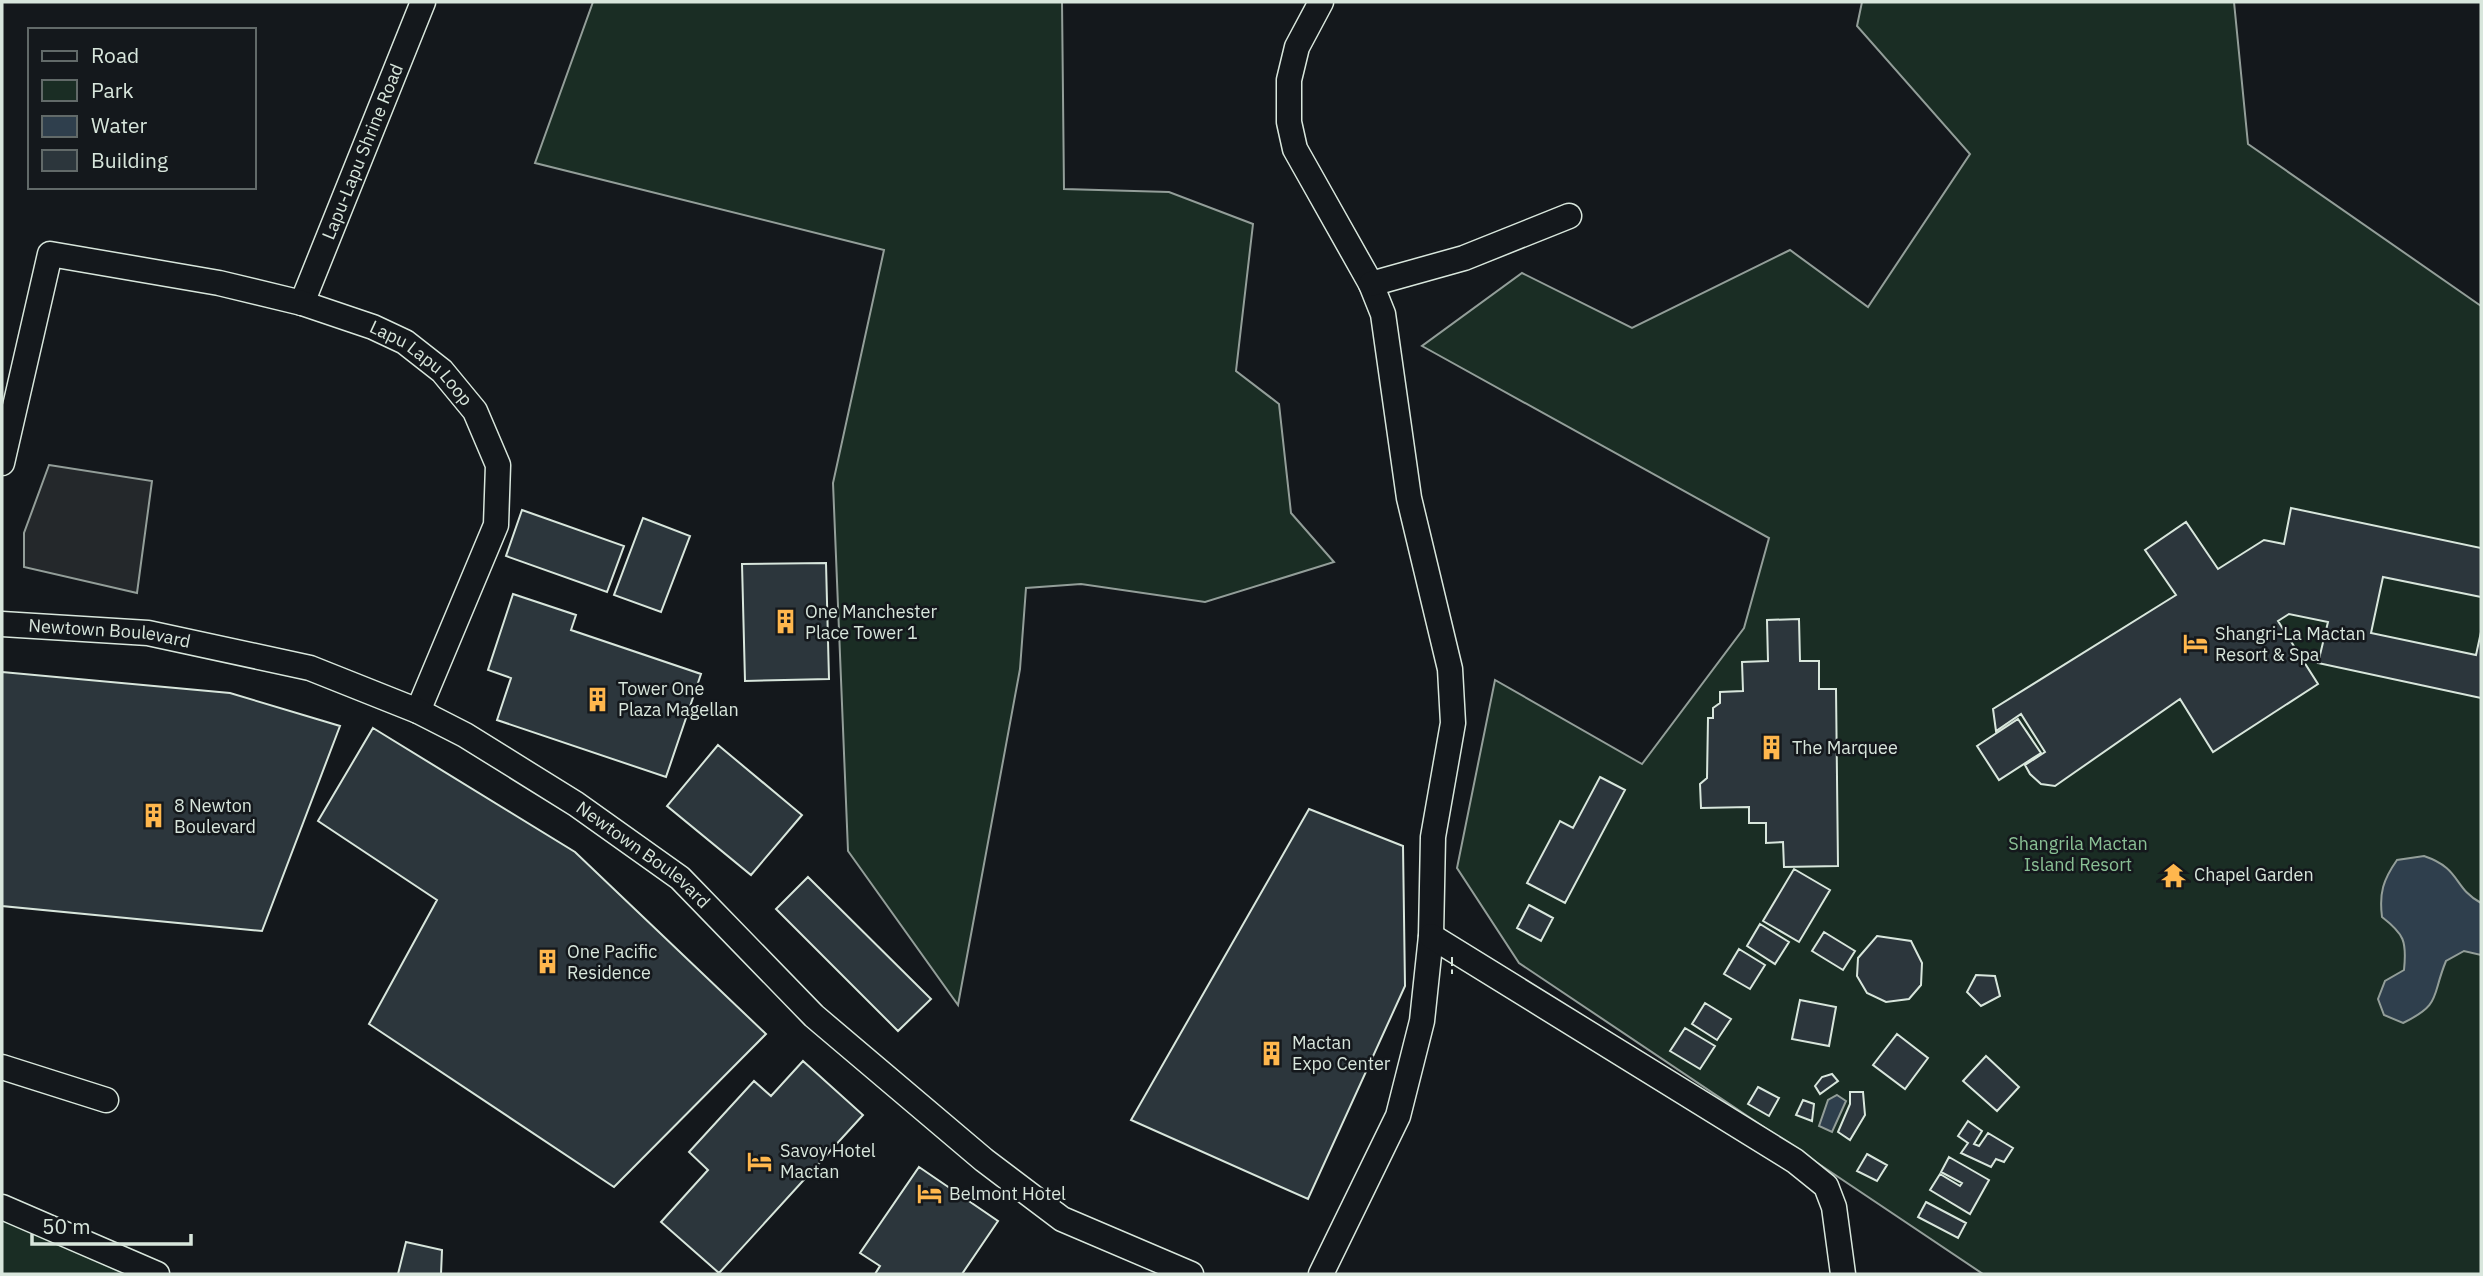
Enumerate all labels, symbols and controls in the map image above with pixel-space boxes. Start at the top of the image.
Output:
legend [28,28,256,189]
text: Road [91,41,139,69]
street label: Lapu-Lapu Shrine Road [317,60,408,243]
text: Park [91,76,134,104]
text: Water [91,111,148,139]
text: Building [91,146,168,174]
street label: Lapu Lapu Loop [366,315,478,410]
place label: One Manchester Place Tower 1 [805,600,937,644]
building icon: One Manchester Place Tower 1 [771,608,799,636]
street label: Newtown Boulevard [28,614,193,653]
place label: Shangri-La Mactan Resort & Spa [2215,622,2366,666]
hotel icon: Shangri-La Mactan Resort & Spa [2181,630,2209,658]
place label: Tower One Plaza Magellan [618,677,739,721]
building icon: Tower One Plaza Magellan [584,685,612,713]
building icon: The Marquee [1758,734,1786,762]
place label: The Marquee [1792,736,1898,759]
place label: 8 Newton Boulevard [174,794,256,838]
street label: Newtown Boulevard [572,796,715,913]
building icon: 8 Newton Boulevard [140,802,168,830]
park label: Shangrila Mactan Island Resort [2008,832,2148,876]
temple icon: Chapel Garden [2160,861,2188,889]
place label: Chapel Garden [2194,863,2314,886]
place label: One Pacific Residence [567,940,657,984]
building icon: One Pacific Residence [533,948,561,976]
place label: Mactan Expo Center [1292,1031,1391,1075]
building icon: Mactan Expo Center [1258,1039,1286,1067]
place label: Savoy Hotel Mactan [780,1139,876,1183]
hotel icon: Savoy Hotel Mactan [746,1147,774,1175]
hotel icon: Belmont Hotel [915,1180,943,1208]
place label: Belmont Hotel [949,1182,1066,1205]
scale bar [32,1202,191,1246]
text: 50 m [42,1212,91,1240]

